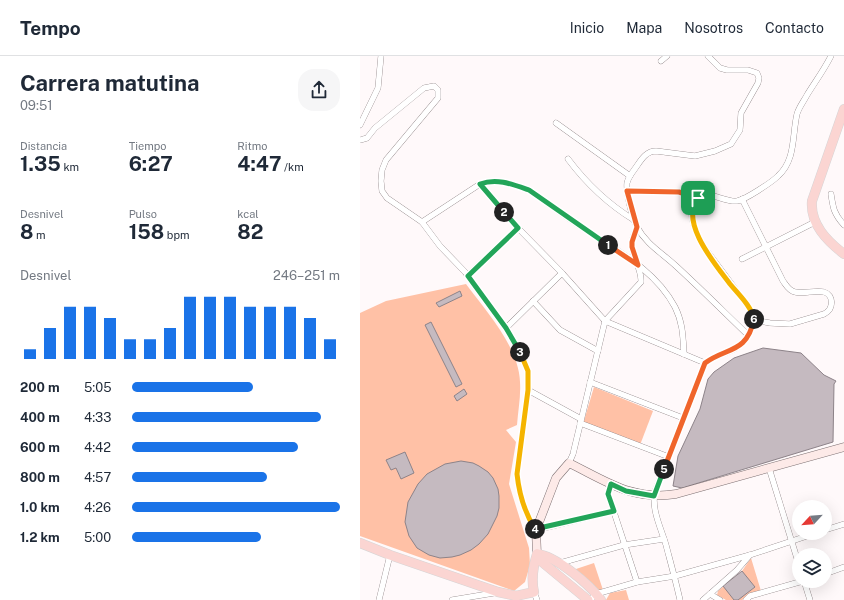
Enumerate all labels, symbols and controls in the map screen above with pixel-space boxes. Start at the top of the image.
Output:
text: Tempo [20,17,81,39]
text: Inicio [570,20,604,36]
text: Mapa [626,20,662,36]
text: Nosotros [684,20,743,36]
text: Contacto [765,20,824,36]
button: share [298,69,340,111]
text: Carrera matutina [20,70,199,96]
text: 09:51 [20,98,53,113]
text: Distancia [20,140,67,152]
text: Tiempo [129,140,166,152]
text: Ritmo [237,140,267,152]
text: 1.35 [20,152,61,176]
text: 6:27 [129,152,173,176]
text: 4:47 [237,152,281,176]
text: km [61,161,79,173]
text: /km [281,161,304,173]
pin [681,181,715,215]
icon: arrive [687,187,709,209]
pin: 2 [494,202,514,222]
text: 2 [501,206,508,218]
text: Desnivel [20,208,63,220]
text: Pulso [129,208,157,220]
text: kcal [237,208,259,220]
text: 8 [20,220,33,244]
text: 158 [129,220,164,244]
text: 82 [237,220,263,244]
text: m [33,229,46,241]
text: bpm [164,229,189,241]
pin: 1 [598,235,618,255]
text: 1 [606,239,610,251]
text: Desnivel [20,268,71,283]
text: 246–251 m [273,268,340,283]
pin: 6 [744,309,764,329]
text: 6 [750,313,758,325]
pin: 3 [510,342,530,362]
text: 3 [516,346,524,358]
text: 200 m [20,380,60,395]
text: 5:05 [84,380,112,395]
text: 400 m [20,410,60,425]
text: 4:33 [84,410,111,425]
text: 600 m [20,440,60,455]
text: 4:42 [84,440,111,455]
pin: 5 [654,459,674,479]
text: 5 [660,463,668,475]
text: 800 m [20,470,60,485]
text: 4:57 [84,470,111,485]
text: 1.0 km [20,500,60,515]
text: 4:26 [84,500,111,515]
north arrow [792,500,832,540]
map controls [792,500,832,588]
pin: 4 [525,519,545,539]
text: 4 [531,523,539,535]
text: 1.2 km [20,530,60,545]
text: 5:00 [84,530,111,545]
button: layers [792,548,832,588]

